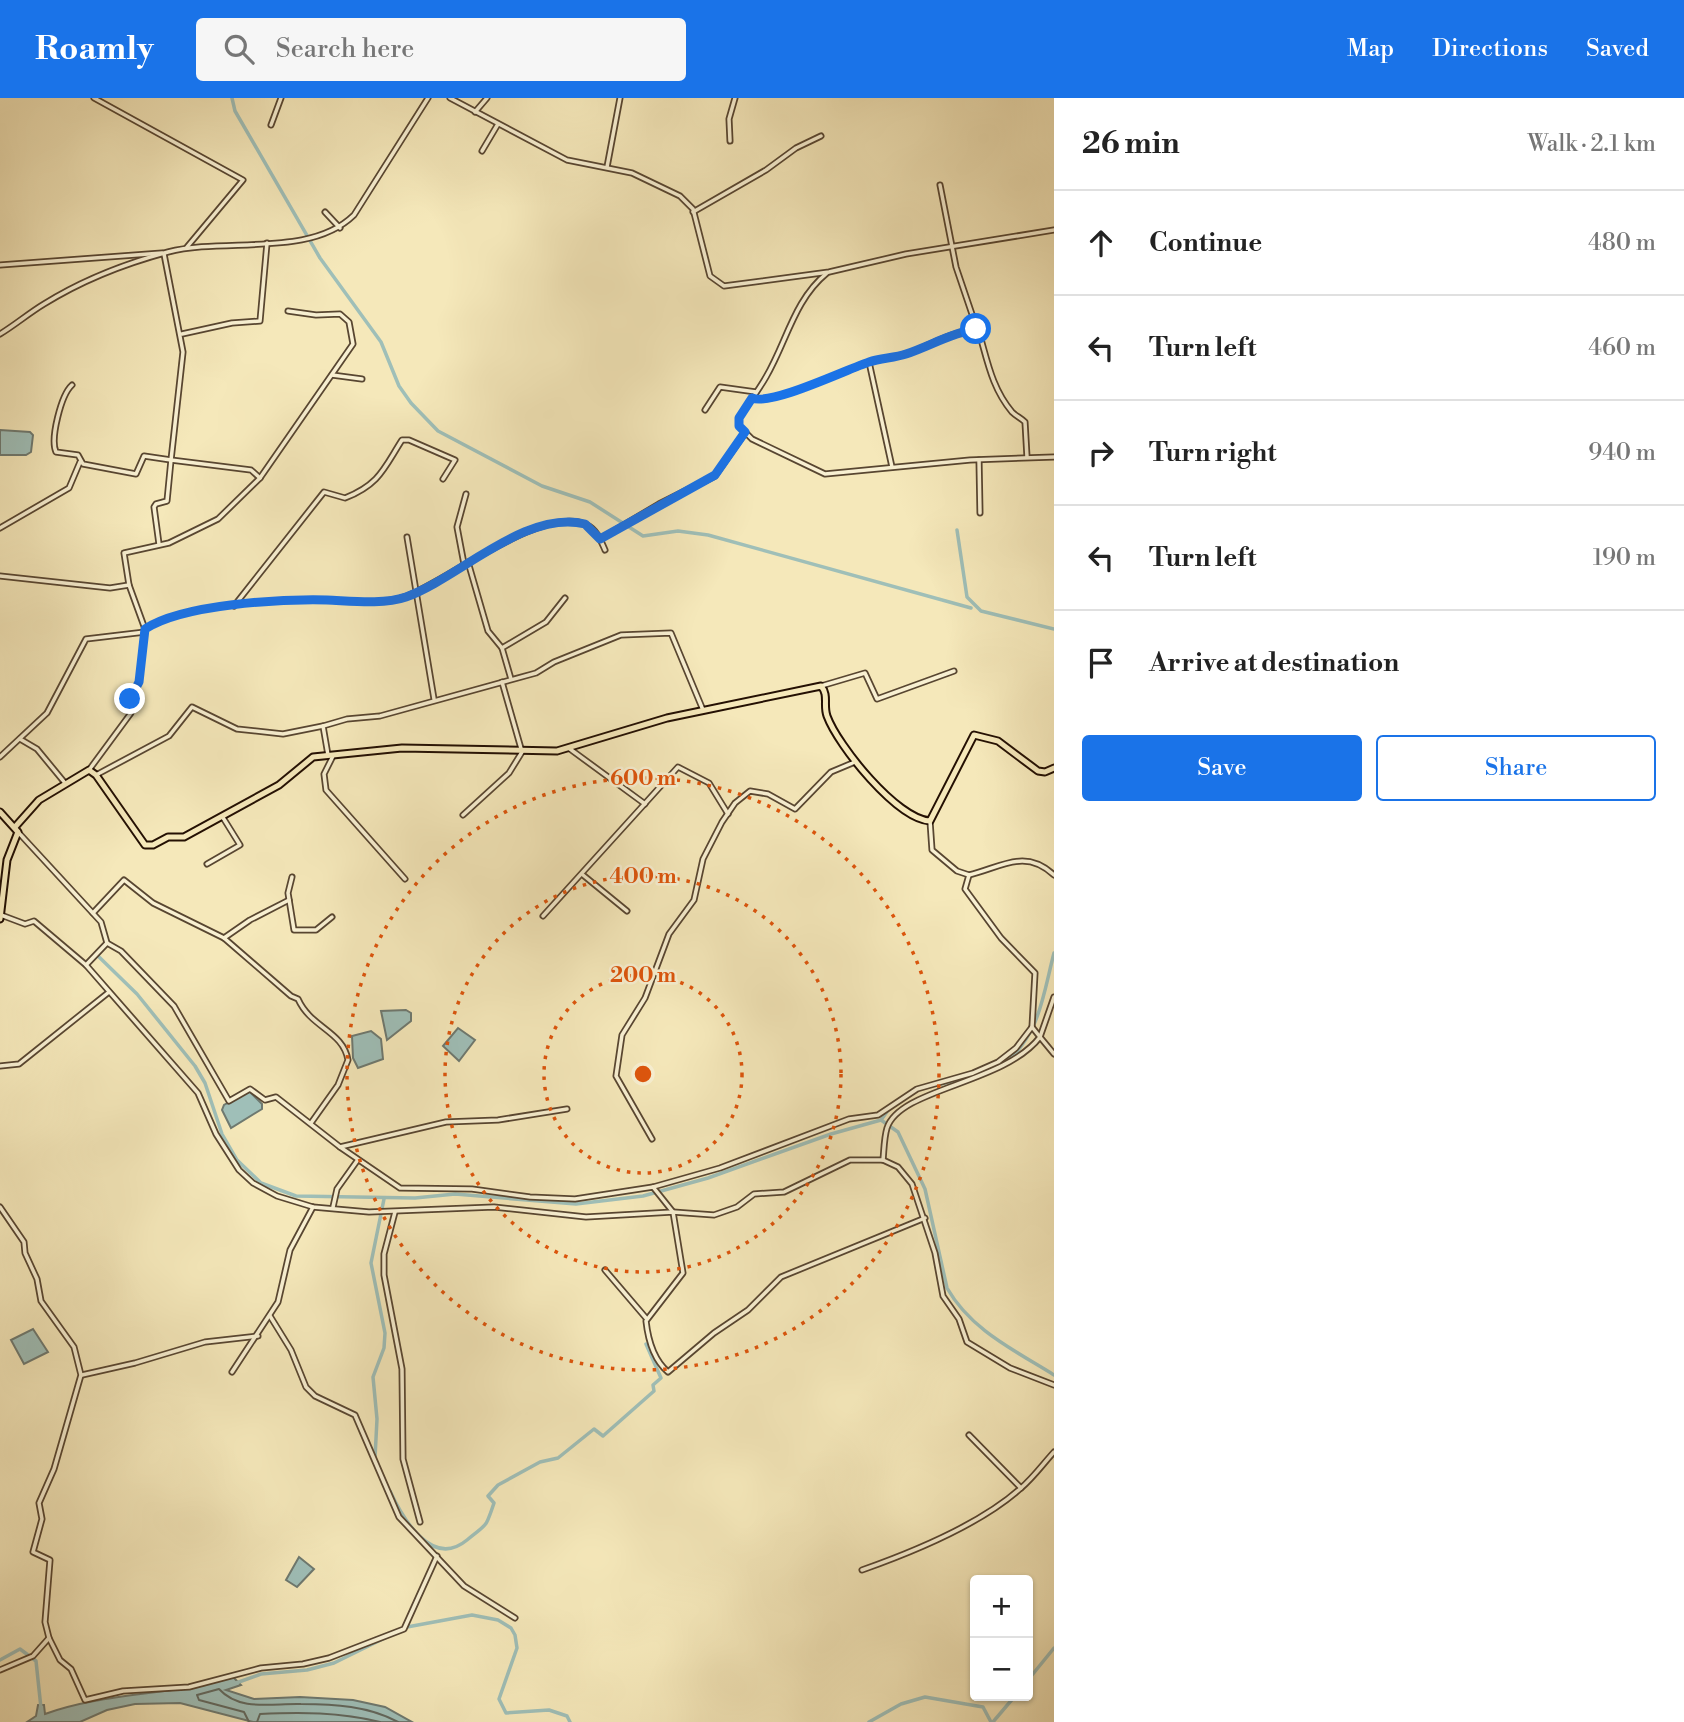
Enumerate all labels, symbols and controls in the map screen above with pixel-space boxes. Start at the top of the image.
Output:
search box [196,18,686,81]
text: Roamly [35,29,154,70]
icon: search [220,30,258,68]
text: Search here [276,33,414,65]
text: Map [1347,34,1394,64]
text: Directions [1432,34,1548,64]
text: Saved [1586,34,1649,64]
text: 26 min [1082,125,1180,163]
text: Walk · 2.1 km [1527,130,1656,158]
icon: ahead [1082,224,1120,262]
text: Continue [1149,227,1262,259]
text: 480 m [1588,229,1656,257]
route start [960,313,991,344]
icon: left [1082,329,1120,367]
text: Turn left [1149,332,1257,364]
text: 460 m [1588,334,1656,362]
icon: right [1082,434,1120,472]
text: Turn right [1149,437,1277,469]
text: 940 m [1588,439,1656,467]
icon: left [1082,539,1120,577]
text: Turn left [1149,542,1257,574]
text: 190 m [1593,544,1656,572]
icon: arrive [1082,644,1120,682]
text: Arrive at destination [1149,647,1399,679]
route end [114,683,145,714]
button: Save [1082,735,1362,801]
button: Share [1376,735,1656,801]
text: 600 m [610,766,676,792]
text: 400 m [609,864,677,890]
text: 200 m [610,963,676,989]
centre of rings [631,1062,655,1086]
map controls [970,1575,1033,1701]
button: + [970,1575,1033,1638]
button: − [970,1638,1033,1701]

